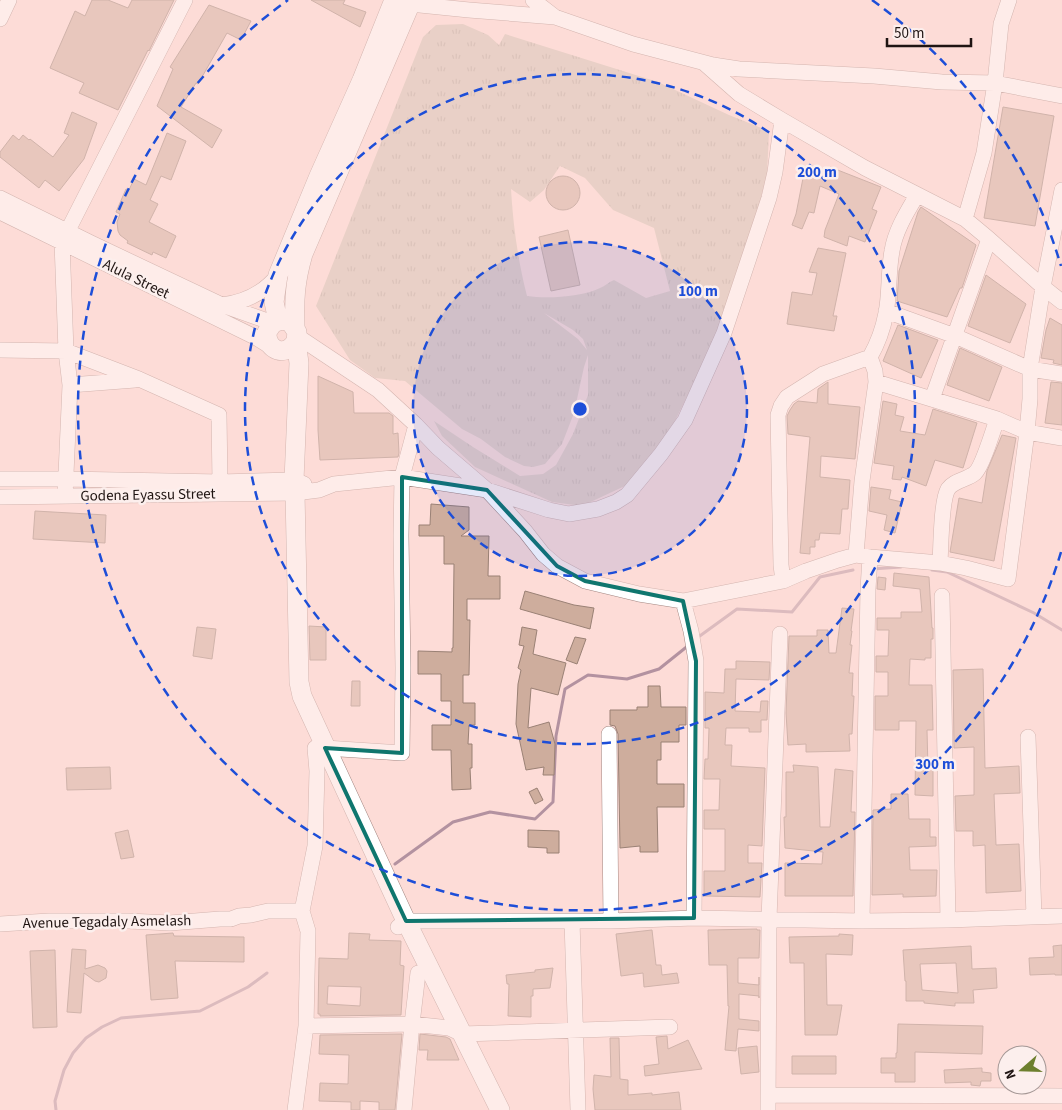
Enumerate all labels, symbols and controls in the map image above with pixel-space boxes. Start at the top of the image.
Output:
scale bar [887,15,971,47]
text: 50 m [894,23,924,44]
text: 200 m [797,162,837,183]
street label: Alula Street [99,254,173,304]
text: 100 m [678,281,718,302]
centre of rings [571,400,589,418]
street label: Godena Eyassu Street [80,483,216,507]
text: 300 m [915,754,955,775]
street label: Avenue Tegadaly Asmelash [23,910,191,934]
north arrow [997,1045,1047,1095]
text: N [1000,1066,1022,1082]

